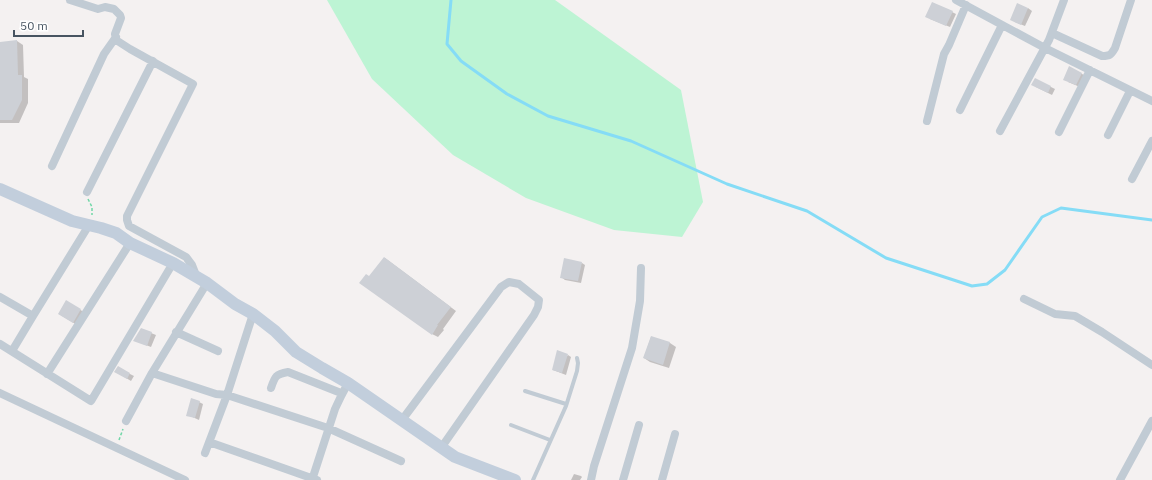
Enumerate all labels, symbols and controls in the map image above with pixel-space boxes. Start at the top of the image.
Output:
scale bar [14,12,83,38]
text: 50 m [20,18,48,33]

